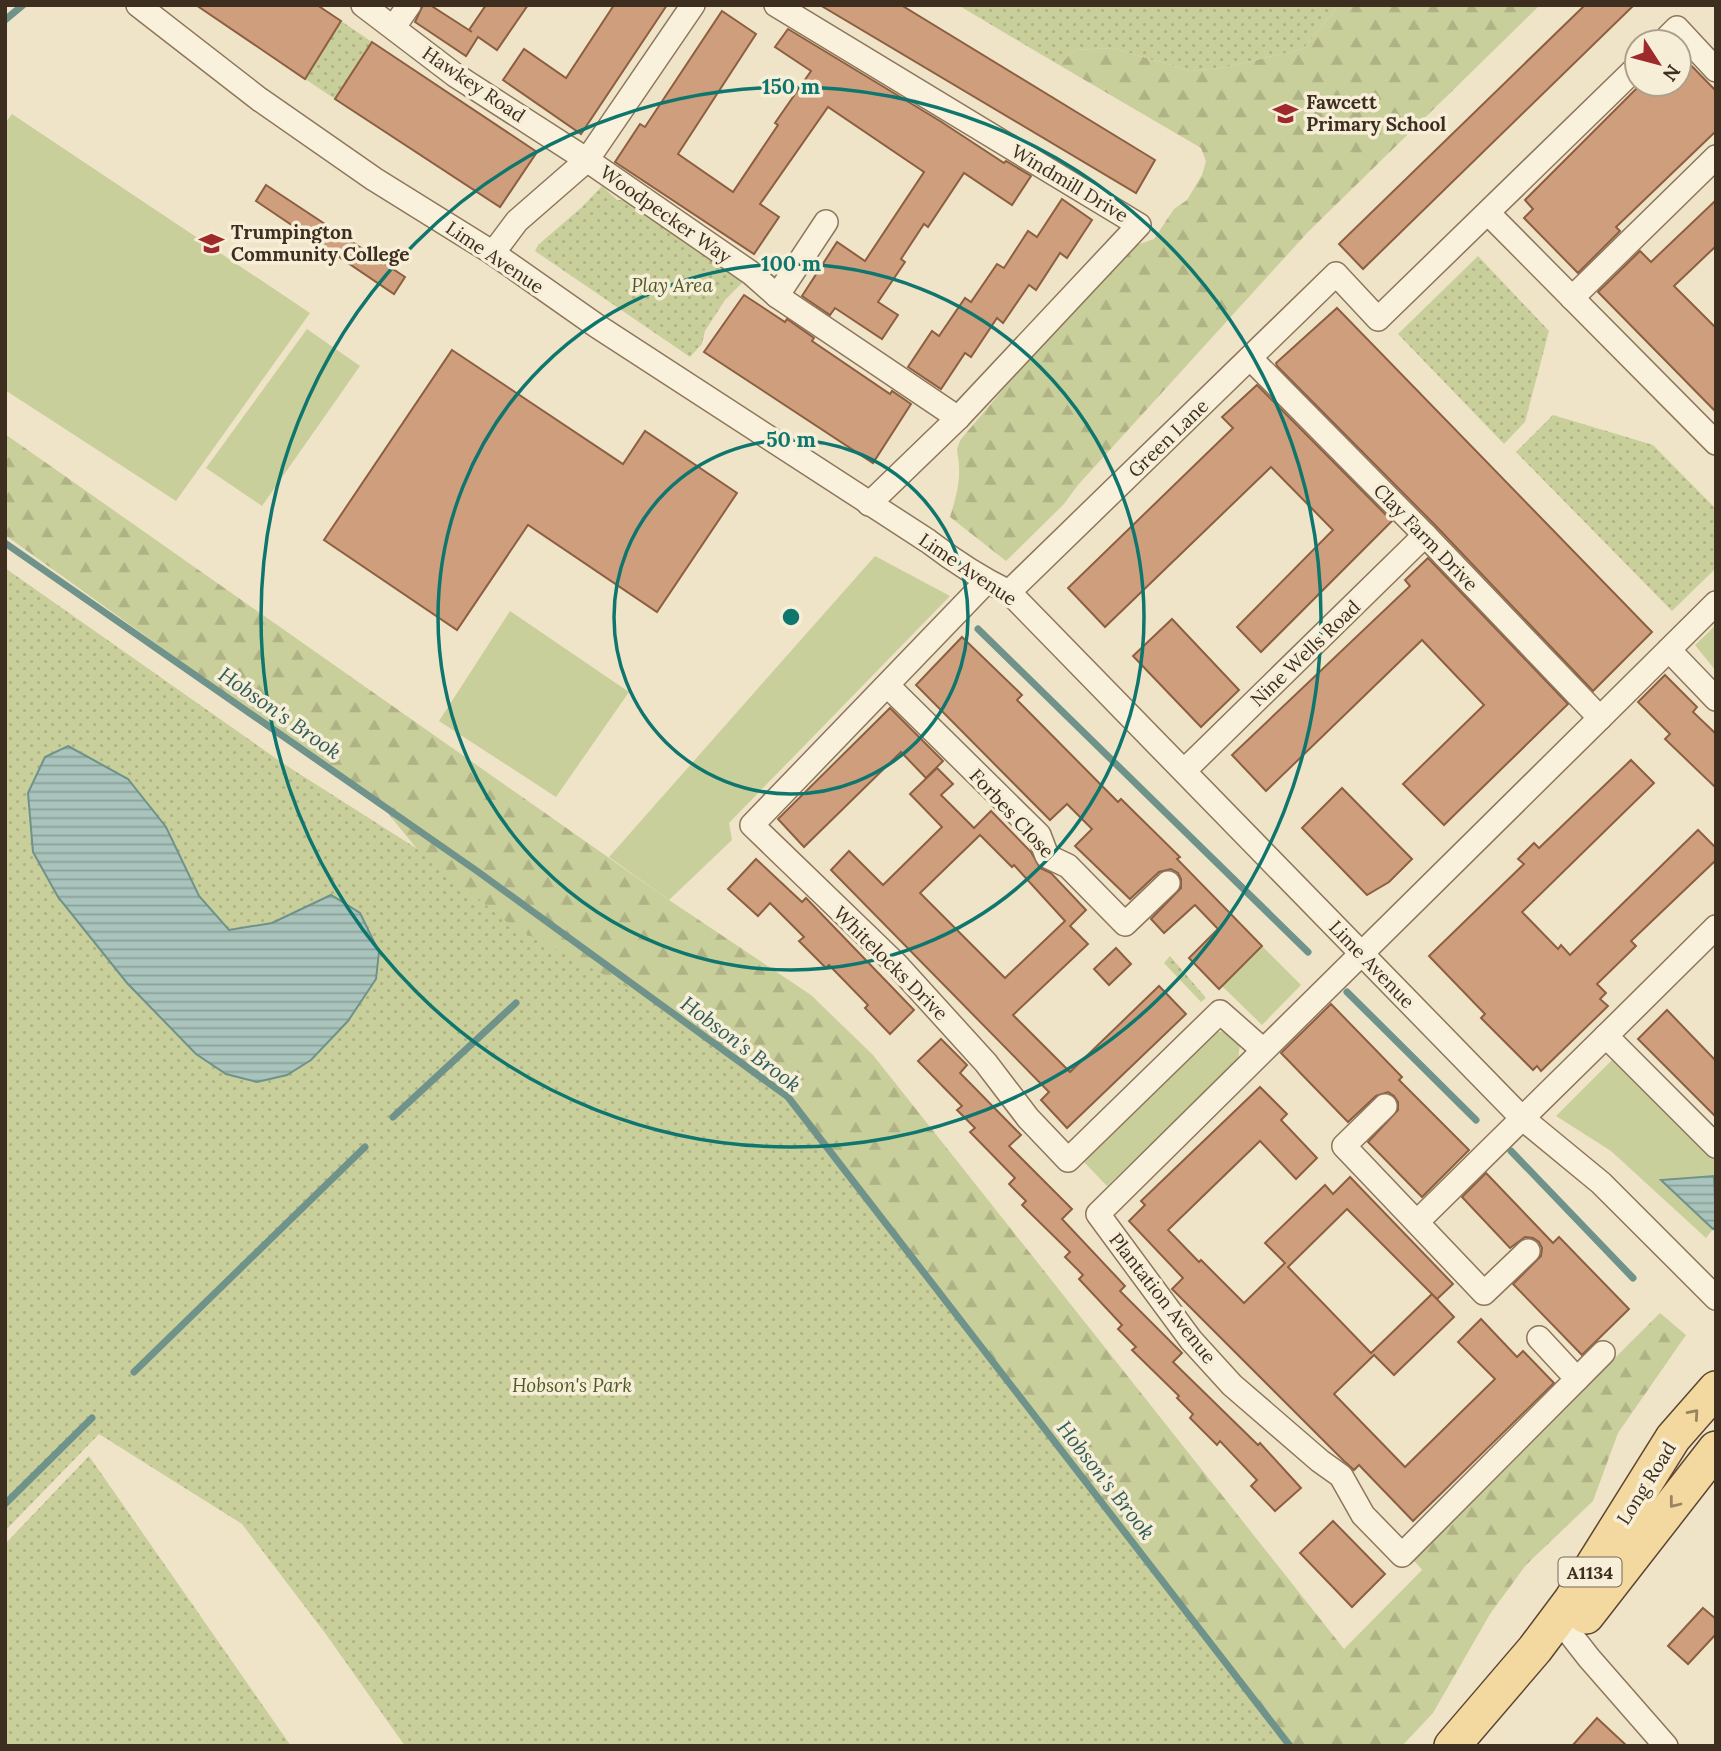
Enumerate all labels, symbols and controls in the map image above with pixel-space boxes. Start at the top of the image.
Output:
north arrow [1623,28,1693,98]
street label: Hawkey Road [418,41,530,127]
text: N [1658,60,1686,86]
text: 150 m [762,73,820,100]
place label: Fawcett Primary School [1306,90,1446,136]
school or university icon: Fawcett Primary School [1272,99,1300,127]
street label: Windmill Drive [1007,139,1133,227]
street label: Woodpecker Way [596,160,736,268]
street label: Lime Avenue [441,215,549,299]
place label: Trumpington Community College [231,220,410,266]
school or university icon: Trumpington Community College [197,229,225,257]
text: 100 m [761,250,821,277]
park label: Play Area [631,273,713,297]
street label: Green Lane [1123,394,1213,482]
text: 50 m [766,426,816,453]
street label: Clay Farm Drive [1369,478,1483,596]
street label: Lime Avenue [914,527,1022,611]
street label: Nine Wells Road [1245,595,1365,711]
centre of rings [779,605,803,629]
water label: Hobson's Brook [213,661,347,765]
street label: Forbes Close [965,763,1059,863]
street label: Whitelocks Drive [829,901,953,1025]
street label: Lime Avenue [1324,915,1420,1013]
water label: Hobson's Brook [675,990,807,1098]
street label: Plantation Avenue [1104,1228,1222,1368]
park label: Hobson's Park [512,1373,632,1397]
one-way arrow [1686,1410,1698,1423]
water label: Hobson's Brook [1051,1415,1161,1545]
street label: Long Road [1611,1437,1681,1529]
one-way arrow [1669,1495,1682,1508]
road number: A1134 [1558,1558,1622,1587]

